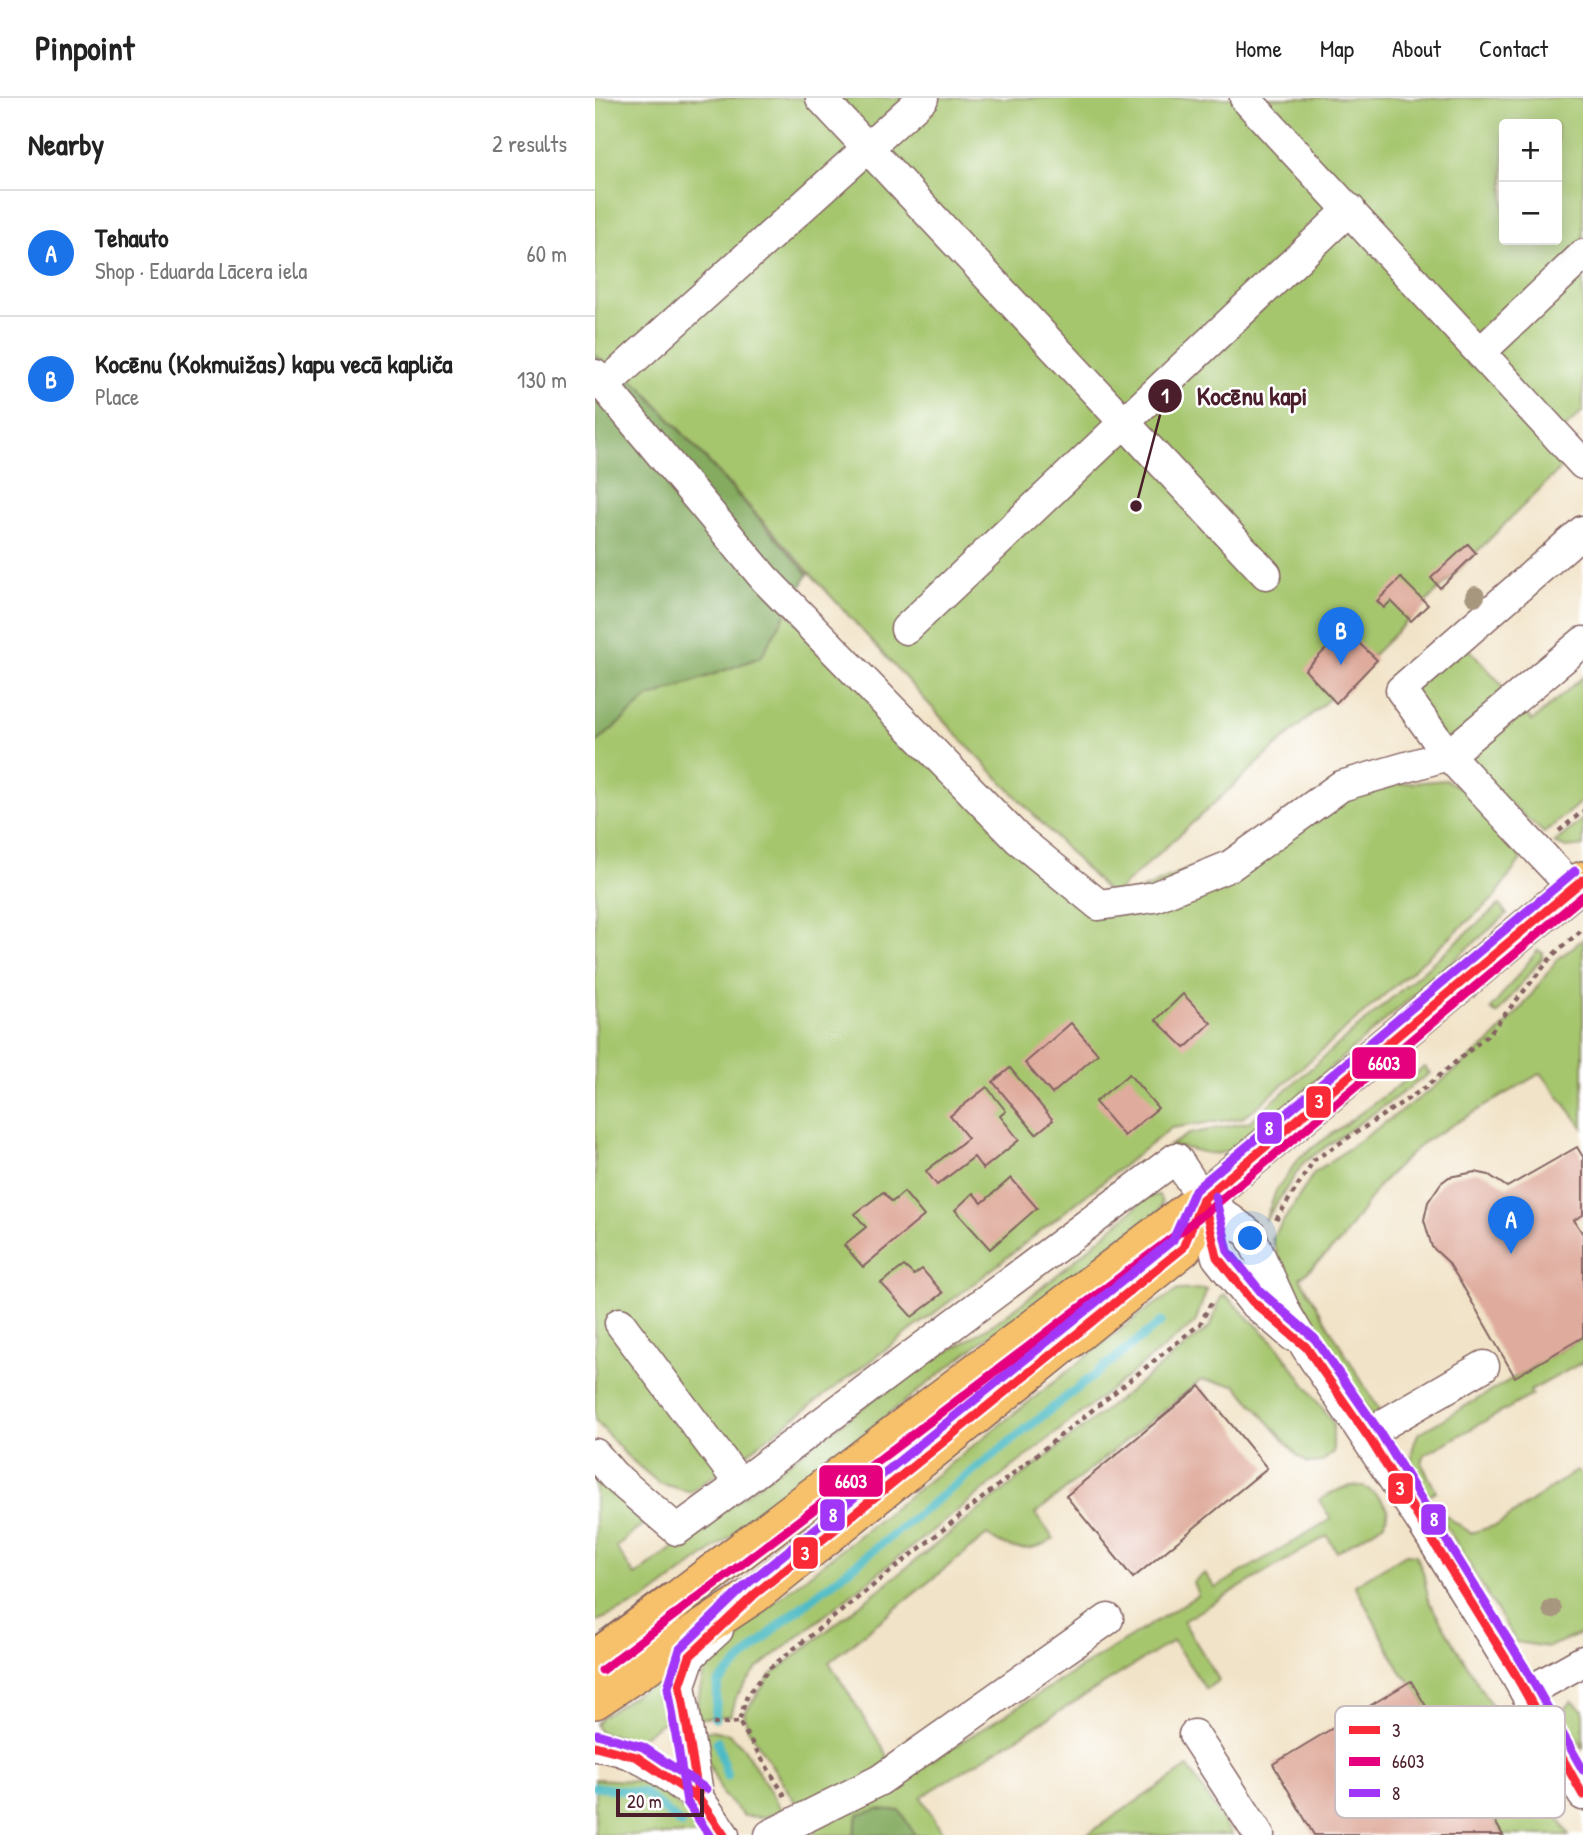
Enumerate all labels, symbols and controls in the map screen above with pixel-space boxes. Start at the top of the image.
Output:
text: Pinpoint [35,26,134,70]
text: Home [1235,32,1282,64]
text: Map [1320,32,1354,64]
text: About [1392,32,1441,64]
text: Contact [1479,32,1548,64]
map controls [1499,119,1562,245]
button: + [1499,119,1562,182]
text: Nearby [28,124,104,164]
text: 2 results [492,128,567,159]
button: − [1499,182,1562,245]
text: Tehauto [95,220,168,255]
text: A [45,238,57,269]
text: 60 m [527,238,567,269]
text: Shop · Eduarda Lācera iela [95,255,307,286]
text: Kocēnu (Kokmuižas) kapu vecā kapliča [95,346,453,381]
text: B [45,364,57,395]
text: 130 m [517,364,567,395]
callout: Kocēnu kapi [1148,372,1321,419]
text: Kocēnu kapi [1197,378,1307,414]
text: Place [95,381,139,412]
text: 1 [1161,381,1169,410]
pin: B [1318,607,1364,665]
line badge: 6603 [1351,1046,1417,1080]
text: 6603 [1368,1050,1401,1076]
line badge: 3 [1305,1085,1332,1119]
text: 3 [1315,1088,1324,1114]
line badge: 8 [1256,1111,1283,1145]
text: 8 [1265,1115,1273,1141]
pin: A [1488,1196,1534,1254]
your location [1233,1221,1267,1255]
line badge: 6603 [818,1464,884,1498]
text: 6603 [835,1468,868,1494]
line badge: 3 [1387,1472,1414,1505]
text: 3 [1396,1475,1405,1501]
line badge: 8 [819,1498,846,1532]
text: 8 [829,1502,837,1528]
line badge: 8 [1420,1503,1447,1536]
text: 8 [1430,1506,1438,1532]
line badge: 3 [792,1536,819,1570]
text: 3 [801,1540,810,1566]
legend [1335,1706,1565,1818]
text: 3 [1392,1717,1401,1743]
text: 6603 [1392,1748,1424,1774]
text: 8 [1392,1780,1400,1806]
scale bar [616,1786,703,1818]
text: 20 m [627,1788,662,1814]

